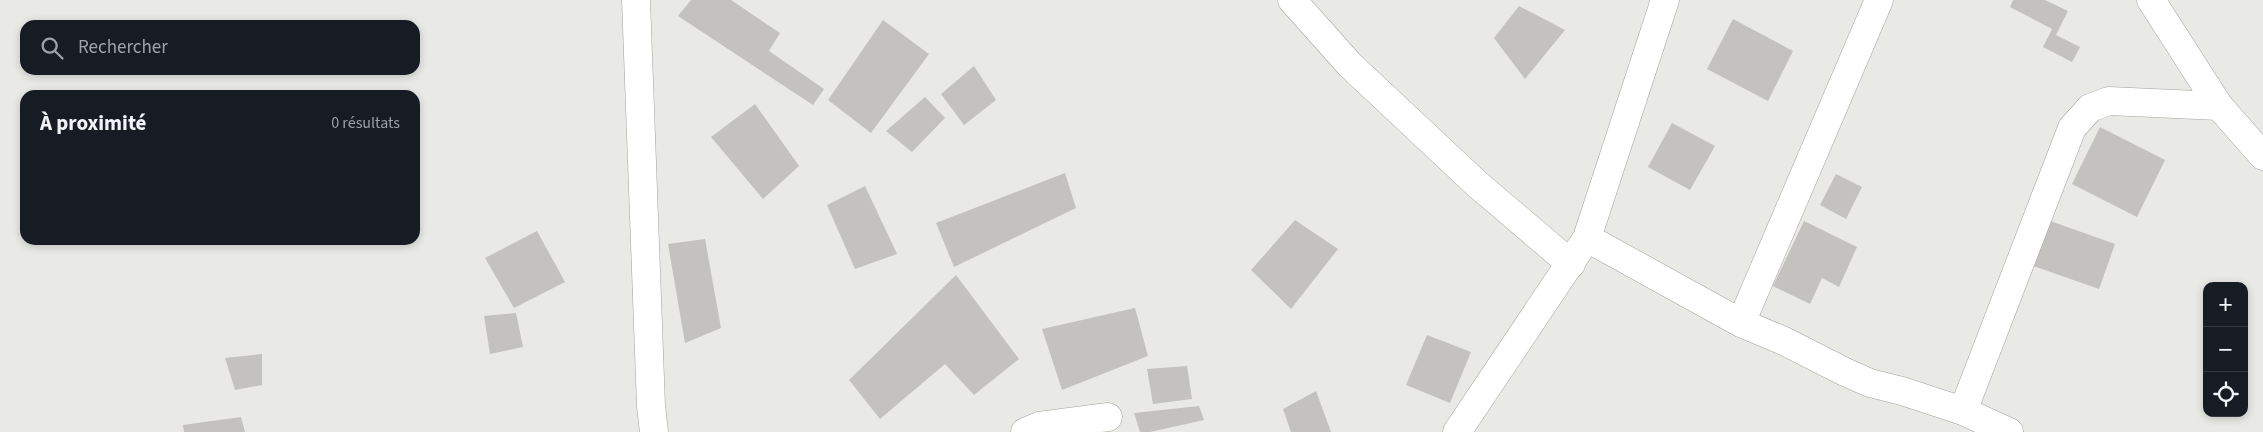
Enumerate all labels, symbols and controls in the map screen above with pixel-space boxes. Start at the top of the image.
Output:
search box [20,20,420,75]
icon: search [38,34,66,62]
text: Rechercher [78,34,168,61]
text: À proximité [40,108,146,138]
text: 0 résultats [331,112,400,134]
map controls [2203,282,2248,417]
button: + [2203,282,2248,327]
button: − [2203,327,2248,372]
button: locate [2203,372,2248,417]

